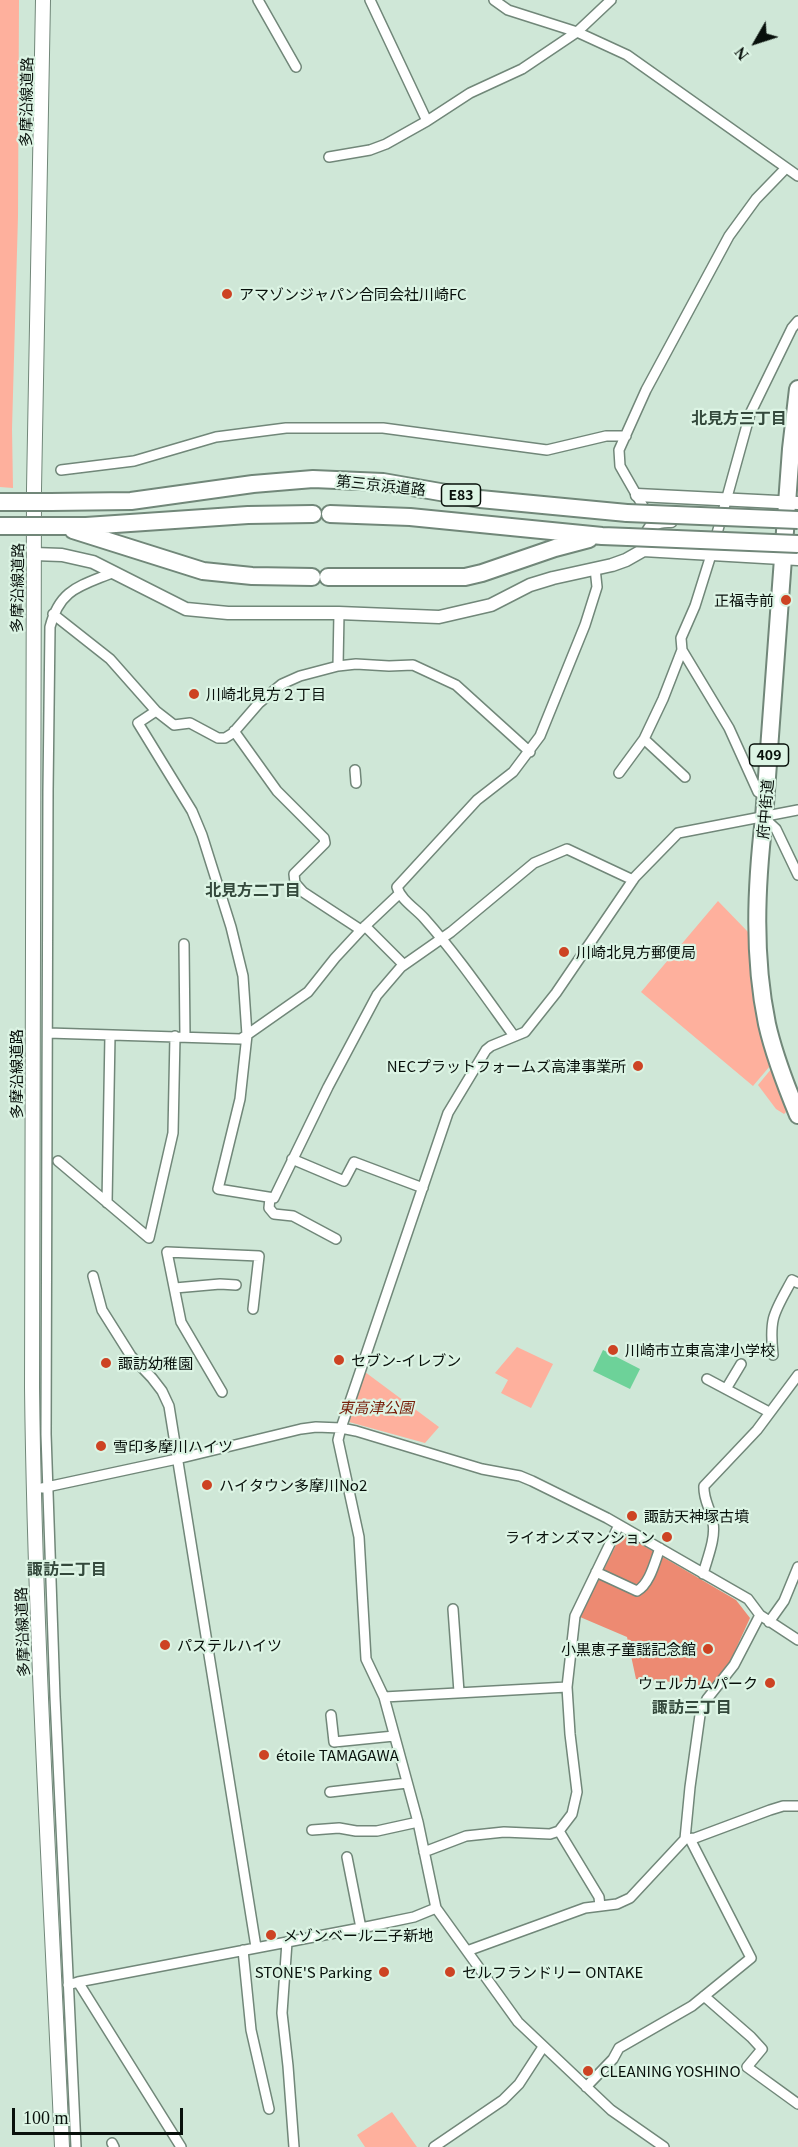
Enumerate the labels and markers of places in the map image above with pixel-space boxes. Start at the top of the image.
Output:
place label: アマゾンジャパン合同会社川崎FC [239,285,467,303]
marker: アマゾンジャパン合同会社川崎FC [220,287,234,301]
place label: 正福寺前 [714,591,774,609]
marker: 正福寺前 [779,593,793,607]
place label: 川崎北見方２丁目 [206,685,326,703]
marker: 川崎北見方２丁目 [187,687,201,701]
place label: 川崎北見方郵便局 [576,943,696,961]
marker: 川崎北見方郵便局 [557,945,571,959]
place label: NECプラットフォームズ高津事業所 [387,1057,626,1075]
marker: NECプラットフォームズ高津事業所 [631,1059,645,1073]
place label: 川崎市立東高津小学校 [625,1341,775,1359]
marker: 川崎市立東高津小学校 [606,1343,620,1357]
place label: セブン-イレブン [351,1351,461,1369]
marker: セブン-イレブン [332,1353,346,1367]
place label: 諏訪幼稚園 [118,1354,193,1372]
marker: 諏訪幼稚園 [99,1356,113,1370]
place label: 雪印多摩川ハイツ [113,1437,233,1455]
marker: 雪印多摩川ハイツ [94,1439,108,1453]
place label: ハイタウン多摩川No2 [219,1476,367,1494]
marker: ハイタウン多摩川No2 [200,1478,214,1492]
place label: 諏訪天神塚古墳 [644,1507,749,1525]
marker: 諏訪天神塚古墳 [625,1509,639,1523]
place label: ライオンズマンション [505,1528,655,1546]
marker: ライオンズマンション [660,1530,674,1544]
place label: パステルハイツ [177,1636,282,1654]
marker: パステルハイツ [158,1638,172,1652]
place label: 小黒恵子童謡記念館 [561,1640,696,1658]
marker: 小黒恵子童謡記念館 [701,1642,715,1656]
place label: ウェルカムパーク [638,1674,758,1692]
marker: ウェルカムパーク [763,1676,777,1690]
place label: étoile TAMAGAWA [276,1746,399,1764]
marker: étoile TAMAGAWA [257,1748,271,1762]
place label: メゾンベール二子新地 [283,1926,433,1944]
marker: メゾンベール二子新地 [264,1928,278,1942]
place label: STONE'S Parking [255,1963,372,1981]
place label: セルフランドリー ONTAKE [462,1963,643,1981]
marker: STONE'S Parking [377,1965,391,1979]
marker: セルフランドリー ONTAKE [443,1965,457,1979]
place label: CLEANING YOSHINO [600,2062,741,2080]
marker: CLEANING YOSHINO [581,2064,595,2078]

